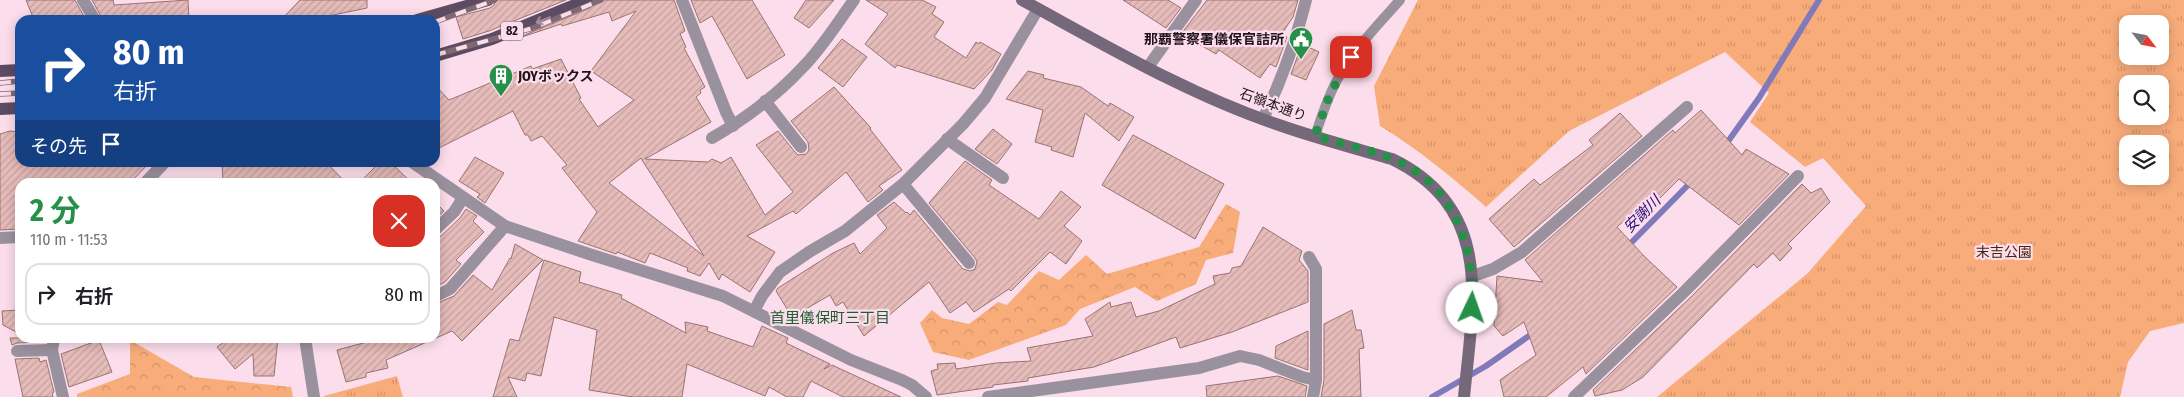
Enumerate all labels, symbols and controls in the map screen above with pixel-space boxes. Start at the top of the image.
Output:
north arrow [2119,15,2169,65]
map controls [2119,15,2169,185]
one-way arrow [535,16,550,25]
road number: 82 [501,22,523,40]
public building icon: 那覇警察署儀保官詰所 [1288,26,1314,60]
text: 80 m [113,31,185,73]
place label: 那覇警察署儀保官詰所 [1144,31,1284,48]
icon: right [30,35,95,100]
pin [1330,36,1372,78]
icon: arrive [1337,43,1365,71]
building icon: JOYボックス [488,63,514,97]
place label: JOYボックス [517,68,594,85]
button: search [2119,75,2169,125]
text: 右折 [113,78,157,105]
street label: 石嶺本通り [1237,85,1309,125]
icon: arrive [97,130,125,158]
text: その先 [30,135,87,158]
button: layers [2119,135,2169,185]
water label: 安謝川 [1620,190,1666,236]
text: 2 分 [30,193,80,229]
button: close [373,195,425,247]
text: 110 m · 11:53 [30,230,108,249]
park label: 末吉公園 [1976,244,2032,261]
icon: right [32,280,60,308]
position arrow [1445,281,1497,333]
text: 80 m [385,283,423,306]
text: 右折 [75,285,113,308]
district label: 首里儀保町三丁目 [770,309,890,327]

